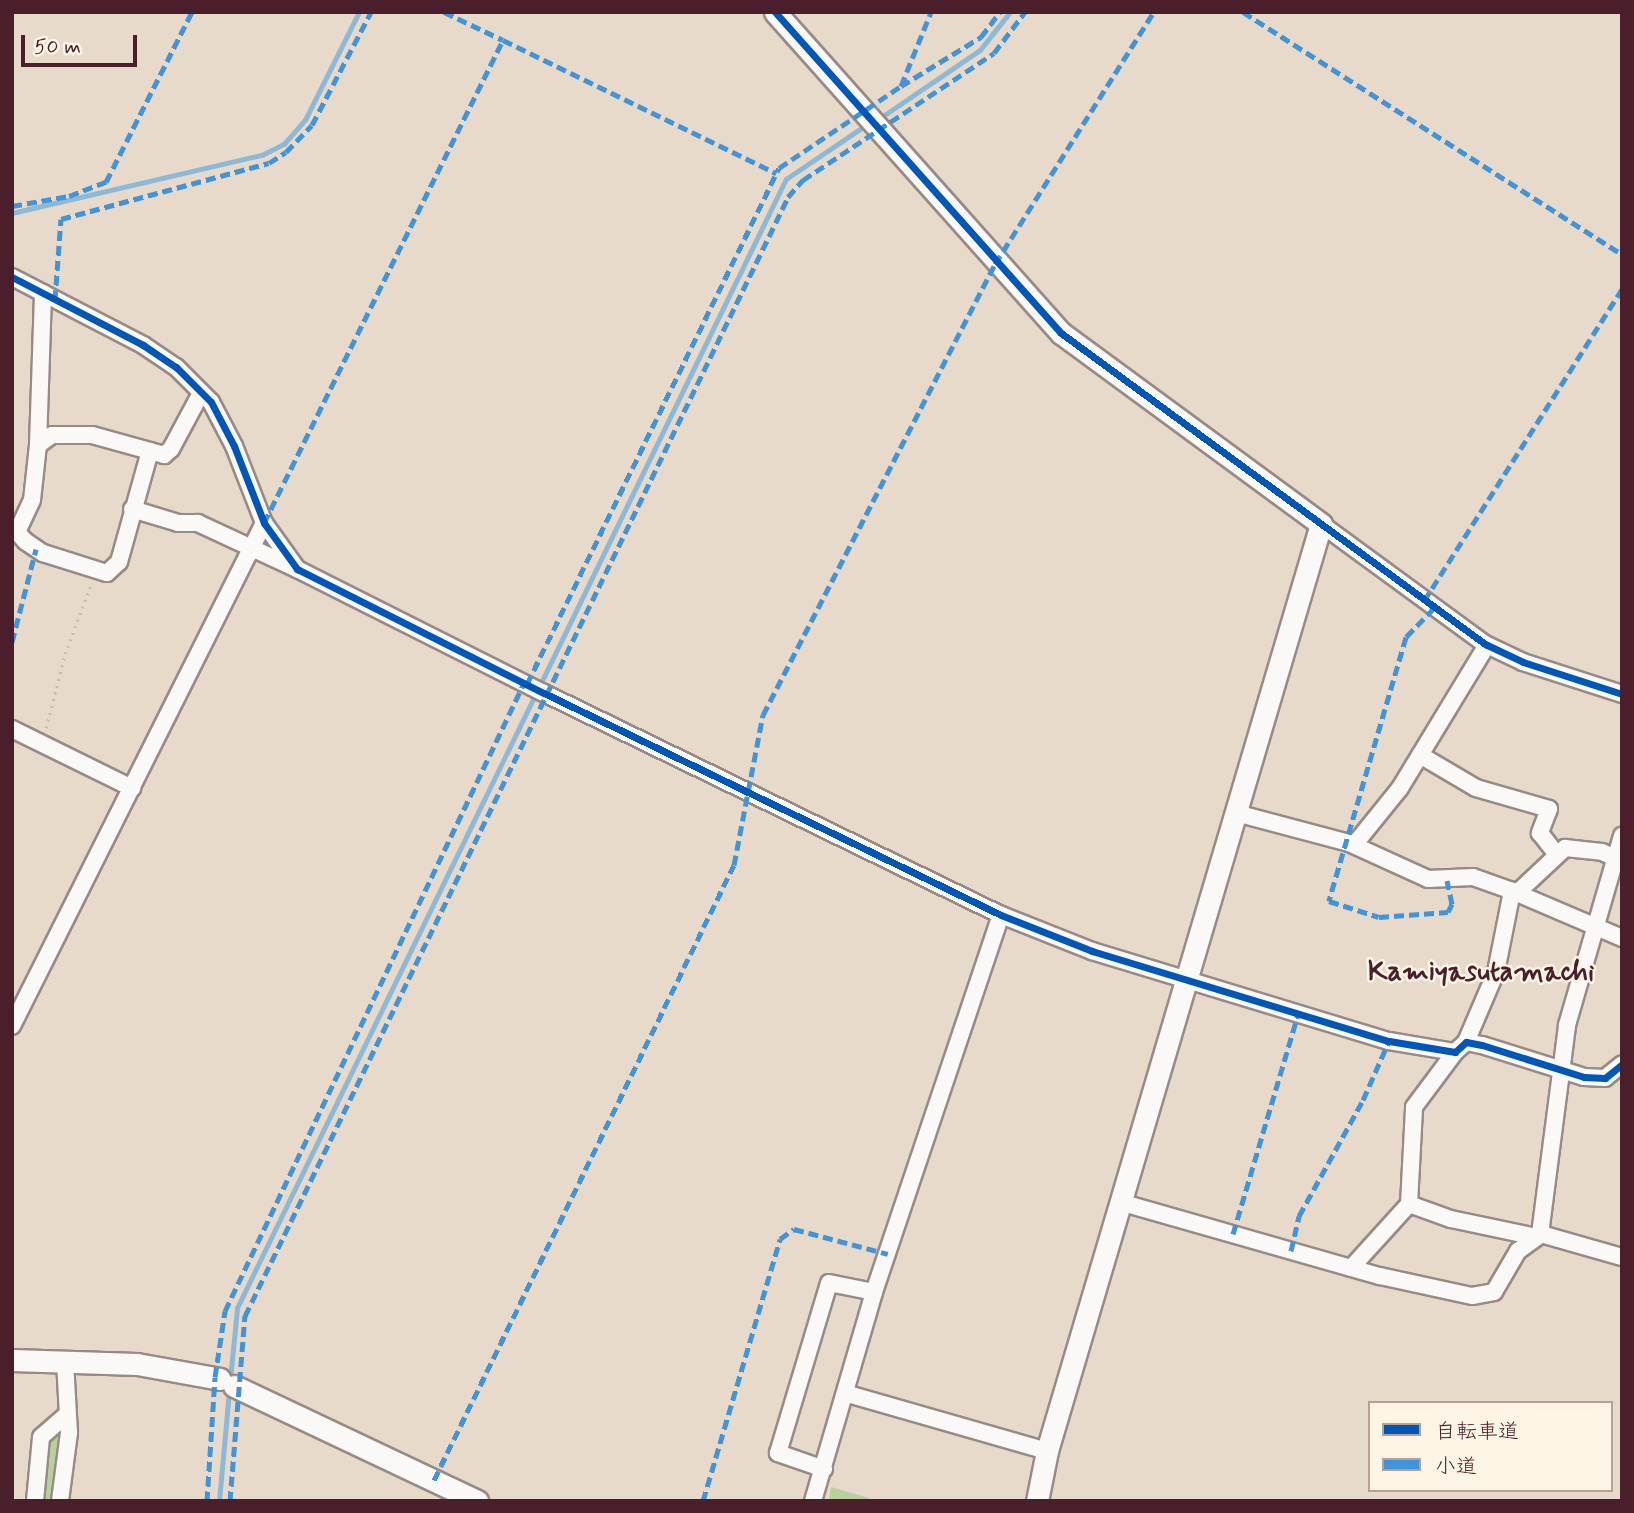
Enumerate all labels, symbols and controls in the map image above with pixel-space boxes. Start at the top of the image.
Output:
scale bar [24,21,140,65]
text: 50 m [34,33,81,61]
district label: Kamiyasutamachi [1368,956,1594,990]
legend [1368,1401,1613,1492]
text: 自転車道 [1435,1418,1519,1446]
text: 小道 [1435,1453,1477,1481]

